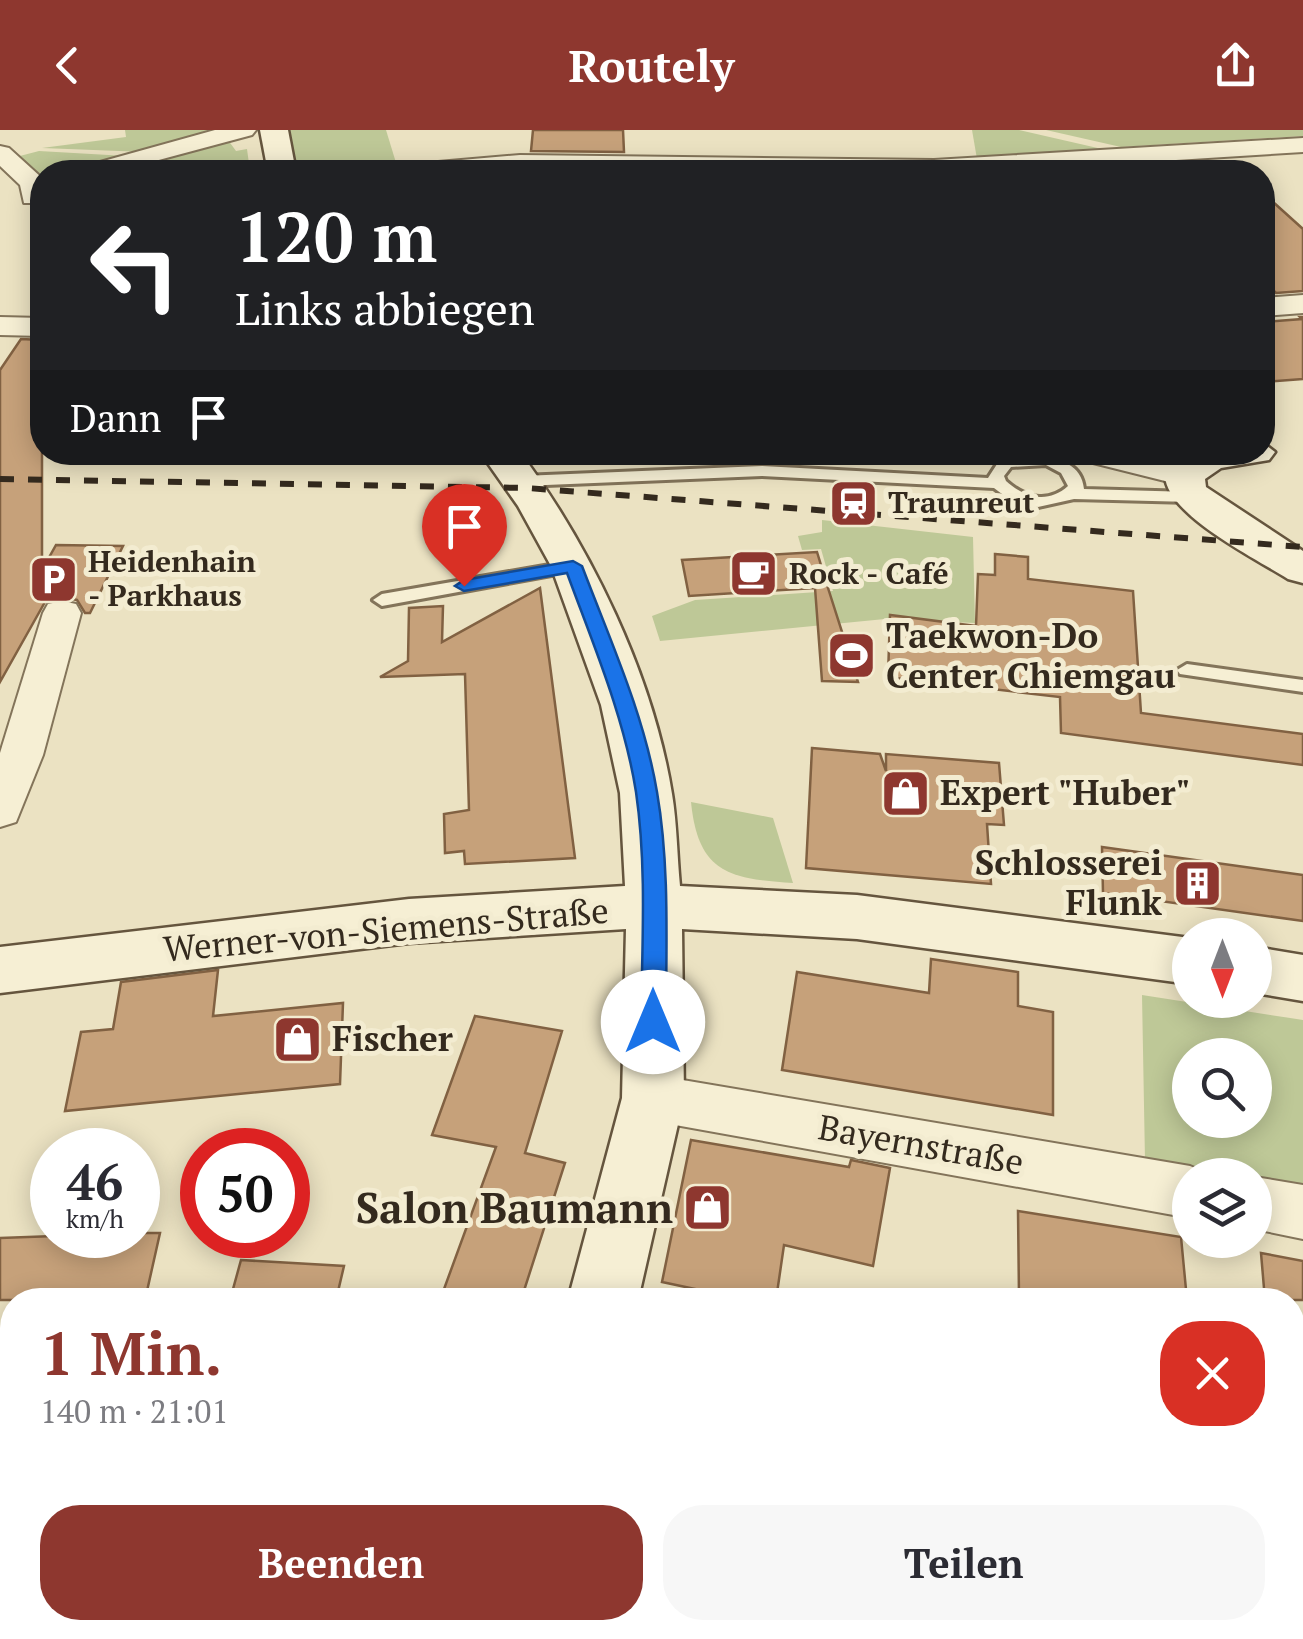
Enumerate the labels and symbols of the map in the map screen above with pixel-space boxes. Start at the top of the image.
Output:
station icon: Traunreut [827,477,879,529]
place label: Traunreut [888,482,1034,522]
pin [422,484,507,587]
place label: Heidenhain - Parkhaus [88,541,256,615]
cafe icon: Rock - Café [728,548,780,600]
parking icon: Heidenhain - Parkhaus [27,553,79,605]
place label: Rock - Café [789,553,949,593]
place label: Taekwon-Do Center Chiemgau [886,612,1176,698]
sports icon: Taekwon-Do Center Chiemgau [825,630,877,682]
shop icon: Expert "Huber" [879,767,931,819]
place label: Expert "Huber" [940,769,1190,815]
place label: Schlosserei Flunk [975,839,1163,925]
building icon: Schlosserei Flunk [1171,857,1223,909]
street label: Werner-von-Siemens-Straße [161,887,610,971]
north arrow [1172,918,1272,1018]
position arrow [601,970,705,1074]
shop icon: Fischer [271,1013,323,1065]
place label: Fischer [332,1015,453,1061]
street label: Bayernstraße [815,1103,1027,1185]
speed limit sign: 50 [180,1128,310,1258]
place label: Salon Baumann [356,1179,673,1235]
shop icon: Salon Baumann [682,1182,734,1234]

